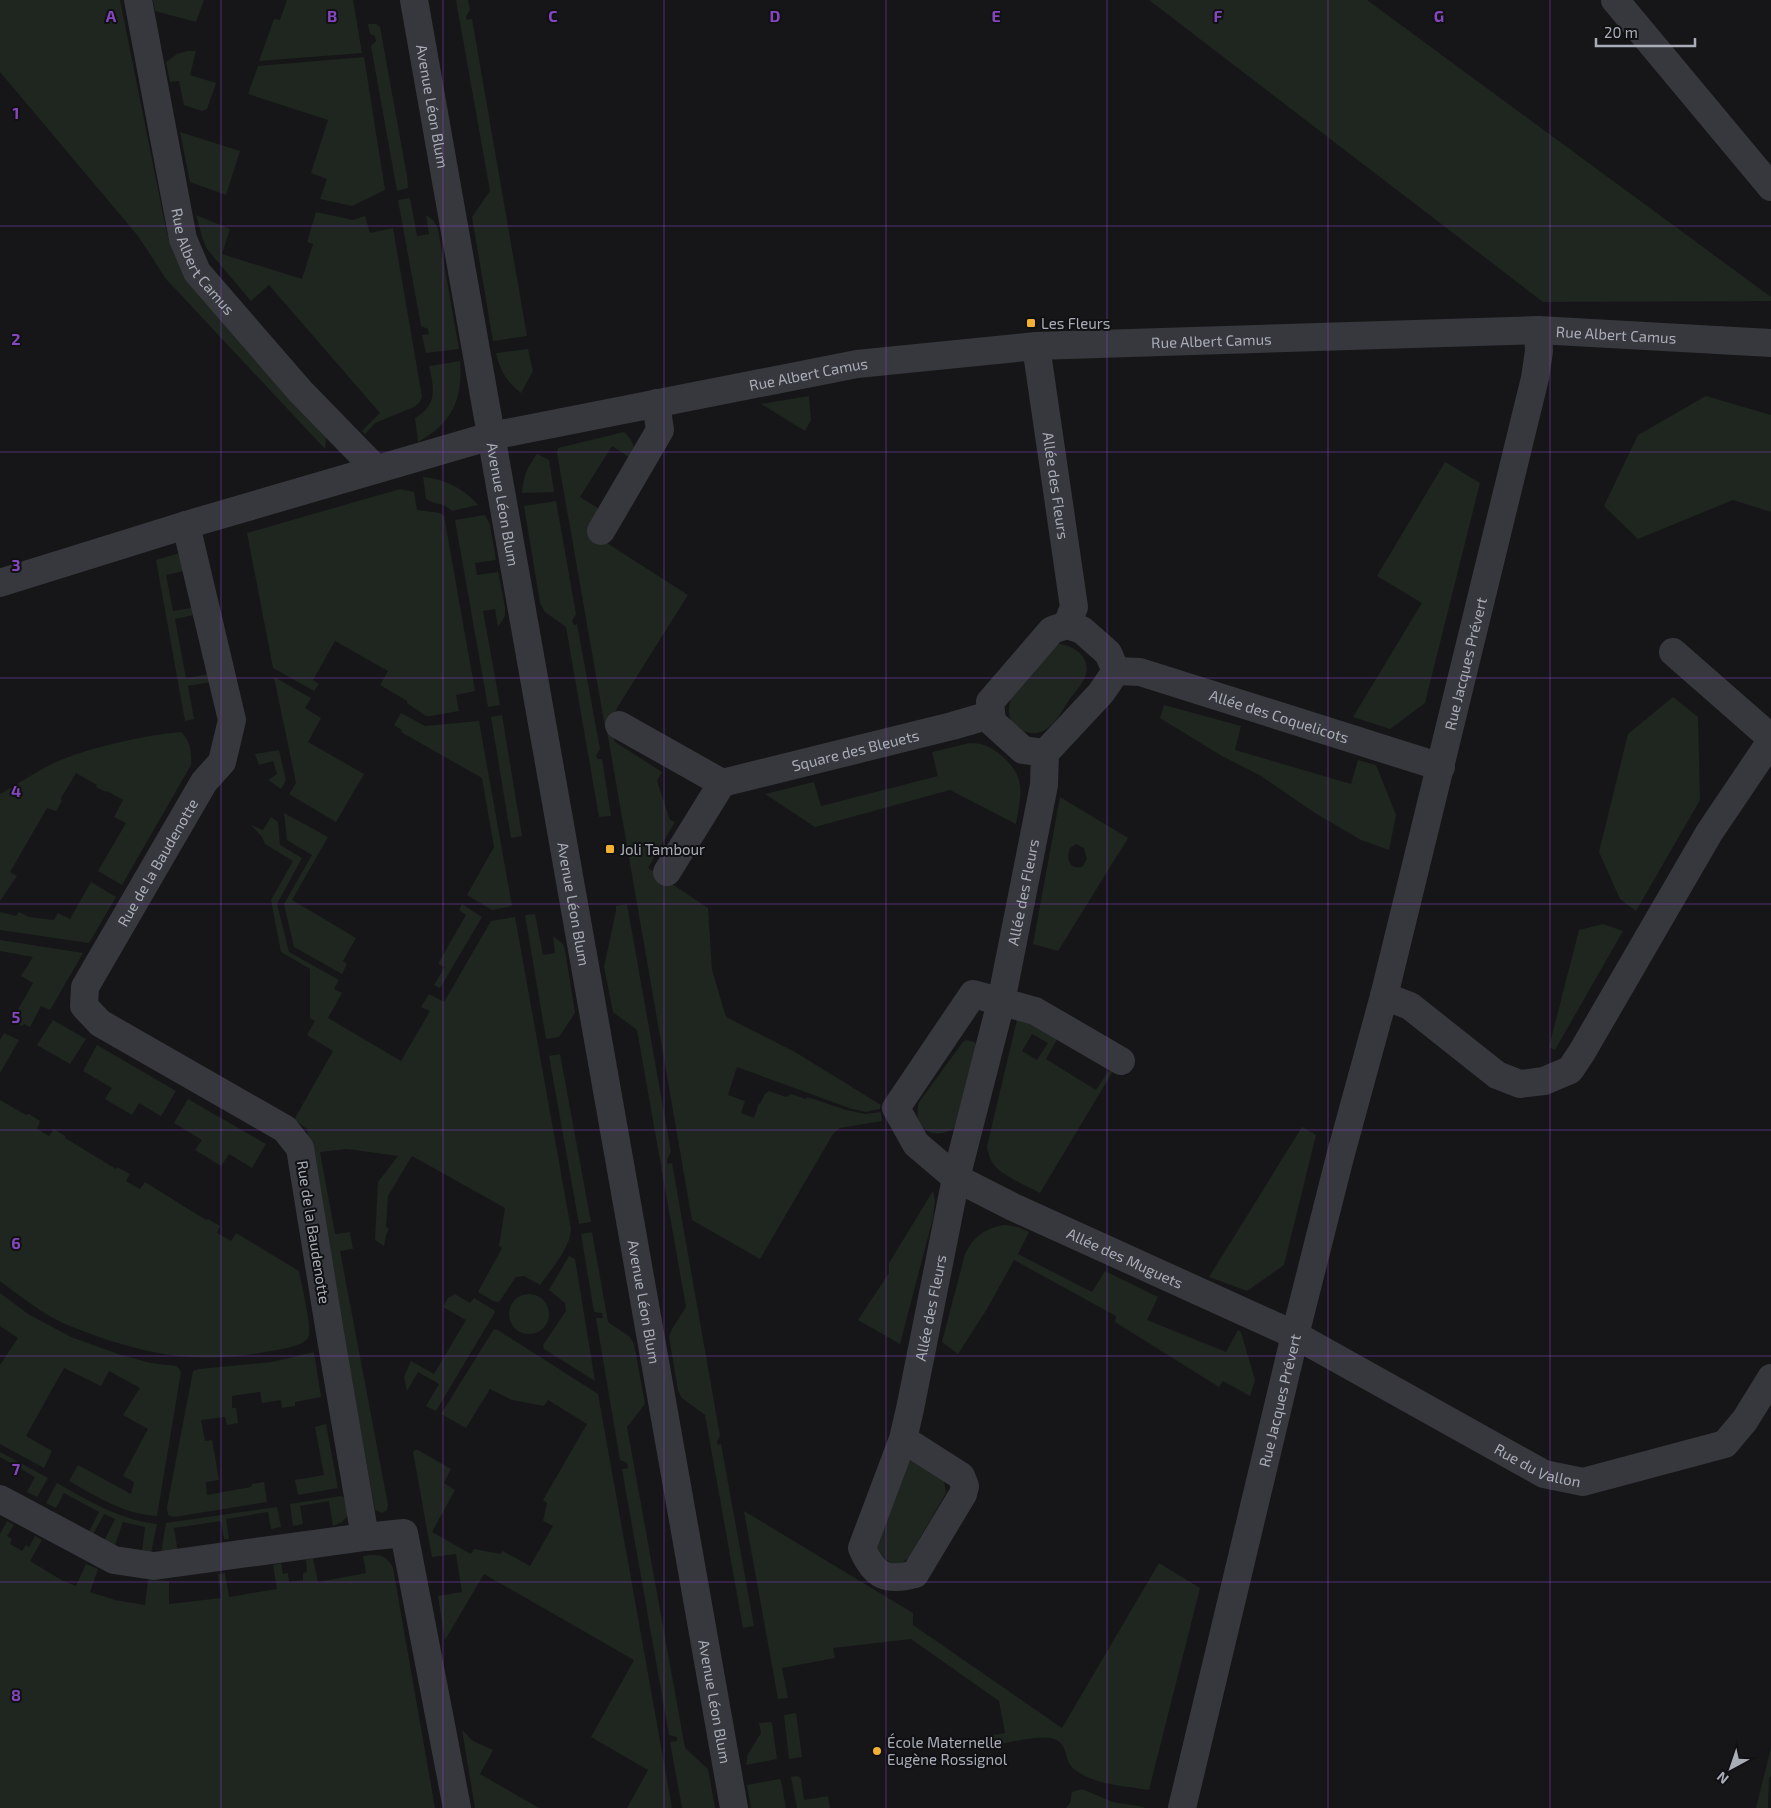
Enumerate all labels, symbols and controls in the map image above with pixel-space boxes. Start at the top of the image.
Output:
text: A [106,6,117,25]
text: B [327,6,337,25]
text: C [548,6,558,25]
text: D [770,6,781,25]
text: E [991,6,1001,25]
text: F [1214,6,1223,25]
text: G [1434,6,1444,25]
scale bar [1596,15,1695,47]
text: 20 m [1604,23,1638,41]
street label: Avenue Léon Blum [413,43,453,170]
text: 1 [13,103,19,122]
street label: Rue Albert Camus [168,206,239,318]
place label: Les Fleurs [1041,314,1110,332]
marker: Les Fleurs [1025,317,1037,329]
street label: Rue Albert Camus [1555,322,1677,347]
text: 2 [11,329,21,348]
street label: Rue Albert Camus [1151,329,1272,351]
street label: Rue Albert Camus [747,354,869,394]
street label: Allée des Fleurs [1040,431,1073,540]
street label: Avenue Léon Blum [483,441,523,568]
text: 3 [11,555,21,574]
street label: Rue Jacques Prévert [1440,595,1490,732]
street label: Allée des Coquelicots [1207,686,1351,746]
street label: Square des Bleuets [790,726,921,774]
text: 4 [11,781,21,800]
street label: Rue de la Baudenotte [113,795,201,930]
street label: Allée des Fleurs [1003,837,1042,947]
place label: Joli Tambour [620,840,705,858]
street label: Avenue Léon Blum [554,841,594,967]
marker: Joli Tambour [604,843,616,855]
text: 5 [12,1007,21,1026]
street label: Rue de la Baudenotte [294,1159,334,1305]
street label: Allée des Muguets [1064,1224,1186,1292]
text: 6 [11,1233,21,1252]
street label: Avenue Léon Blum [625,1238,664,1365]
street label: Allée des Fleurs [911,1253,950,1363]
street label: Rue Jacques Prévert [1255,1332,1304,1469]
street label: Rue du Vallon [1491,1439,1583,1490]
text: 7 [12,1459,21,1478]
street label: Avenue Léon Blum [695,1638,735,1765]
text: 8 [11,1685,21,1704]
place label: École Maternelle Eugène Rossignol [887,1733,1008,1768]
north arrow [1706,1743,1756,1793]
marker: École Maternelle Eugène Rossignol [871,1745,883,1757]
text: N [1713,1769,1732,1788]

